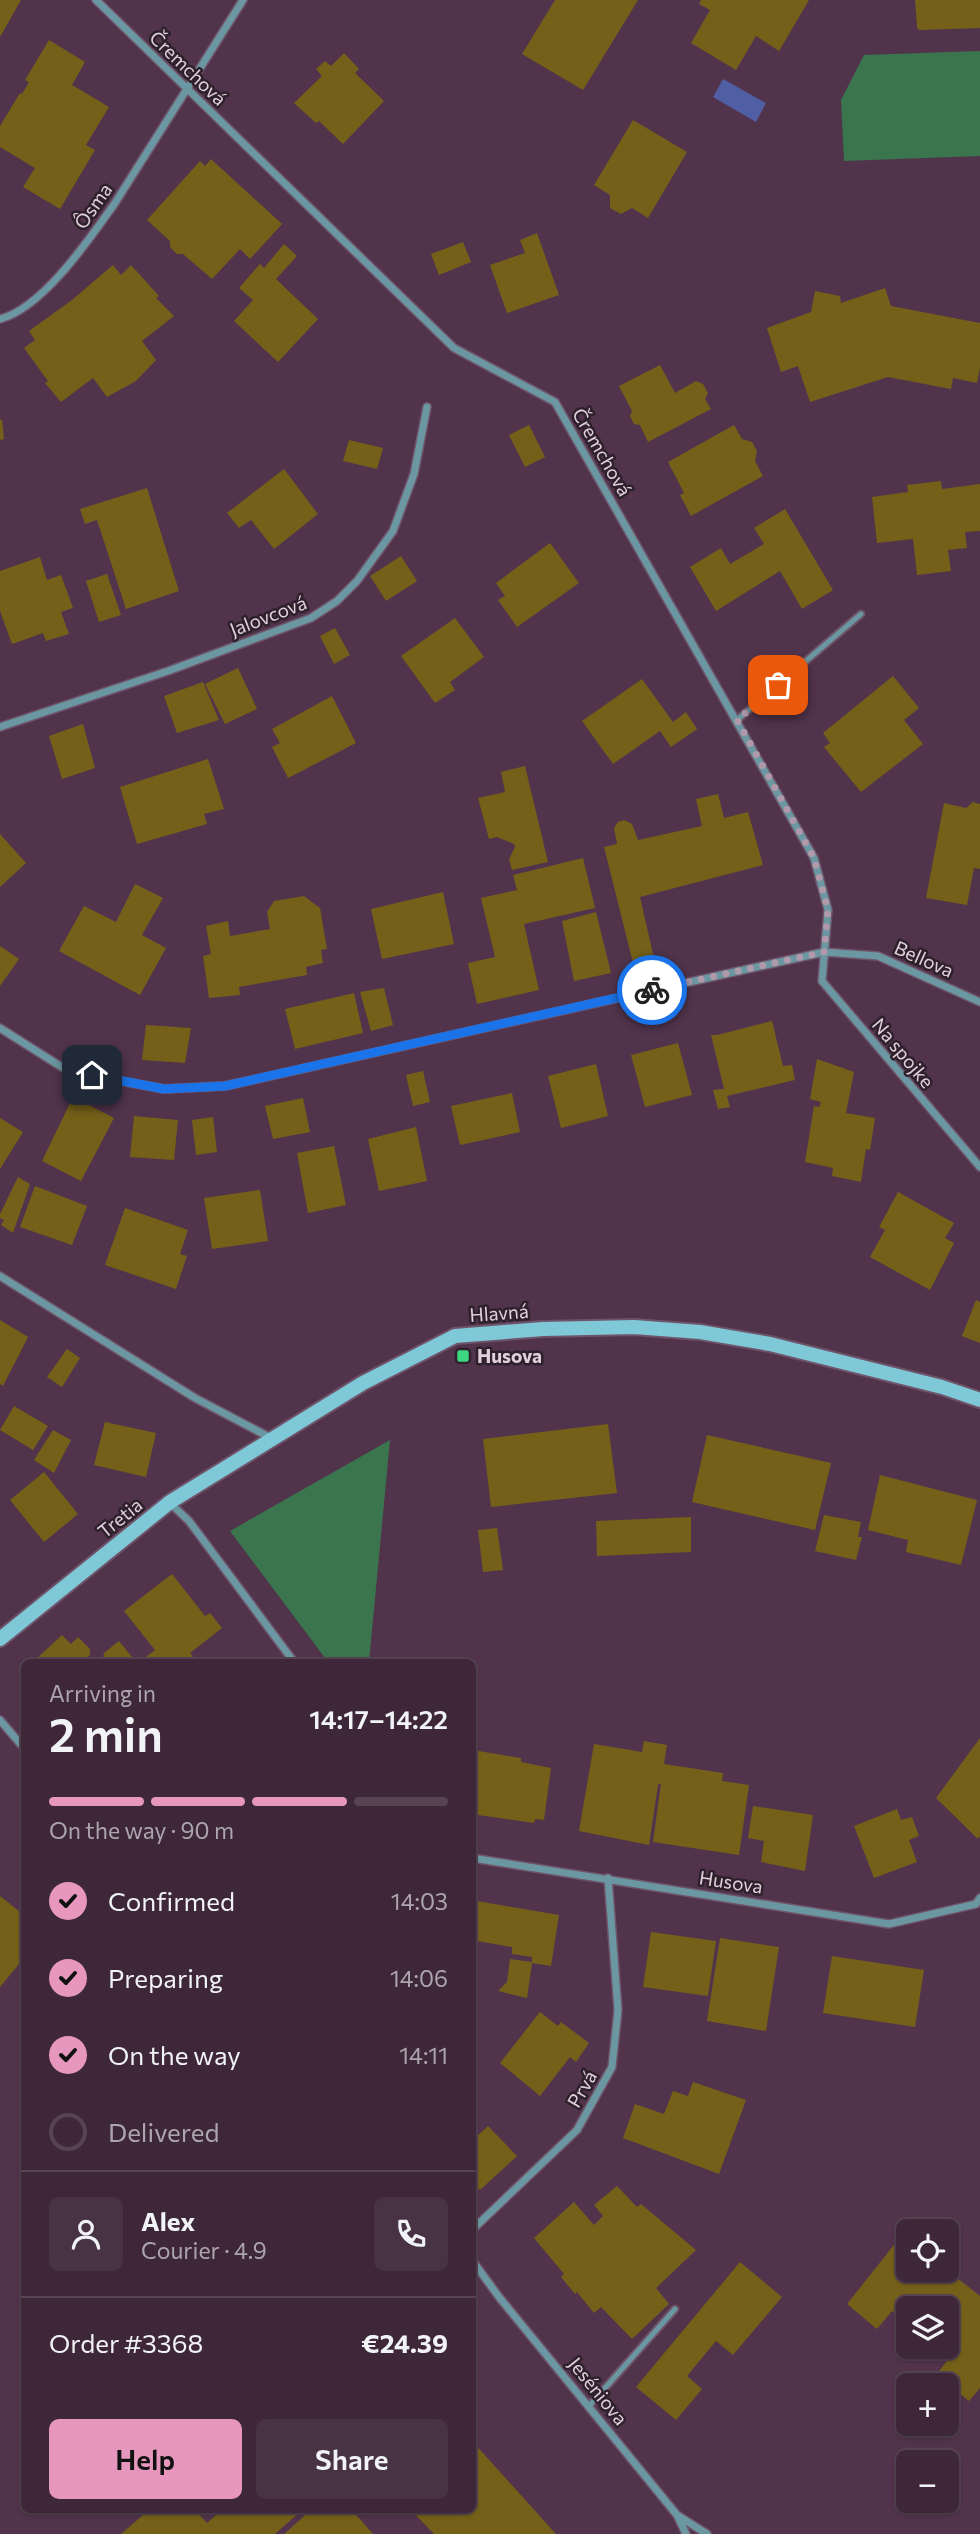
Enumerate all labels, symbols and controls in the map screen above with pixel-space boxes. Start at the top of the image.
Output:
street label: Čremchová [145,25,232,110]
street label: Ôsma [68,178,117,233]
street label: Čremchová [568,403,638,500]
street label: Jalovcová [226,590,310,641]
pin [748,655,808,715]
icon: bag [759,666,797,704]
street label: Bellova [891,935,957,982]
courier [617,955,687,1025]
icon: bike [633,971,671,1009]
street label: Na spojke [868,1013,939,1092]
pin [62,1045,122,1105]
icon: home [73,1056,111,1094]
street label: Hlavná [469,1299,529,1326]
place label: Husova [477,1344,542,1367]
marker: Husova [455,1348,471,1364]
street label: Tretia [93,1493,146,1542]
text: Arriving in [49,1679,156,1707]
text: 14:17–14:22 [309,1703,448,1734]
text: 2 min [49,1705,163,1761]
text: On the way · 90 m [49,1816,234,1844]
street label: Husova [698,1865,764,1898]
icon: check [49,1882,87,1920]
text: Confirmed [108,1885,235,1916]
text: 14:03 [391,1887,448,1915]
icon: check [49,1959,87,1997]
text: Preparing [108,1962,223,1993]
text: 14:06 [390,1964,448,1992]
icon: check [49,2036,87,2074]
text: On the way [108,2039,241,2070]
text: 14:11 [399,2041,448,2069]
street label: Prvá [562,2066,601,2111]
text: Delivered [108,2116,219,2147]
button: person [49,2197,123,2271]
button: phone [374,2197,448,2271]
text: Alex [141,2205,195,2236]
map controls [896,2219,959,2513]
button: locate [896,2219,959,2282]
text: Courier · 4.9 [141,2236,267,2264]
button: layers [896,2296,959,2359]
text: Order #3368 [49,2327,203,2358]
text: €24.39 [361,2327,448,2358]
street label: Jeséniova [564,2352,633,2429]
button: + [896,2373,959,2436]
button: Help [49,2419,242,2499]
button: Share [256,2419,448,2499]
button: − [896,2450,959,2513]

